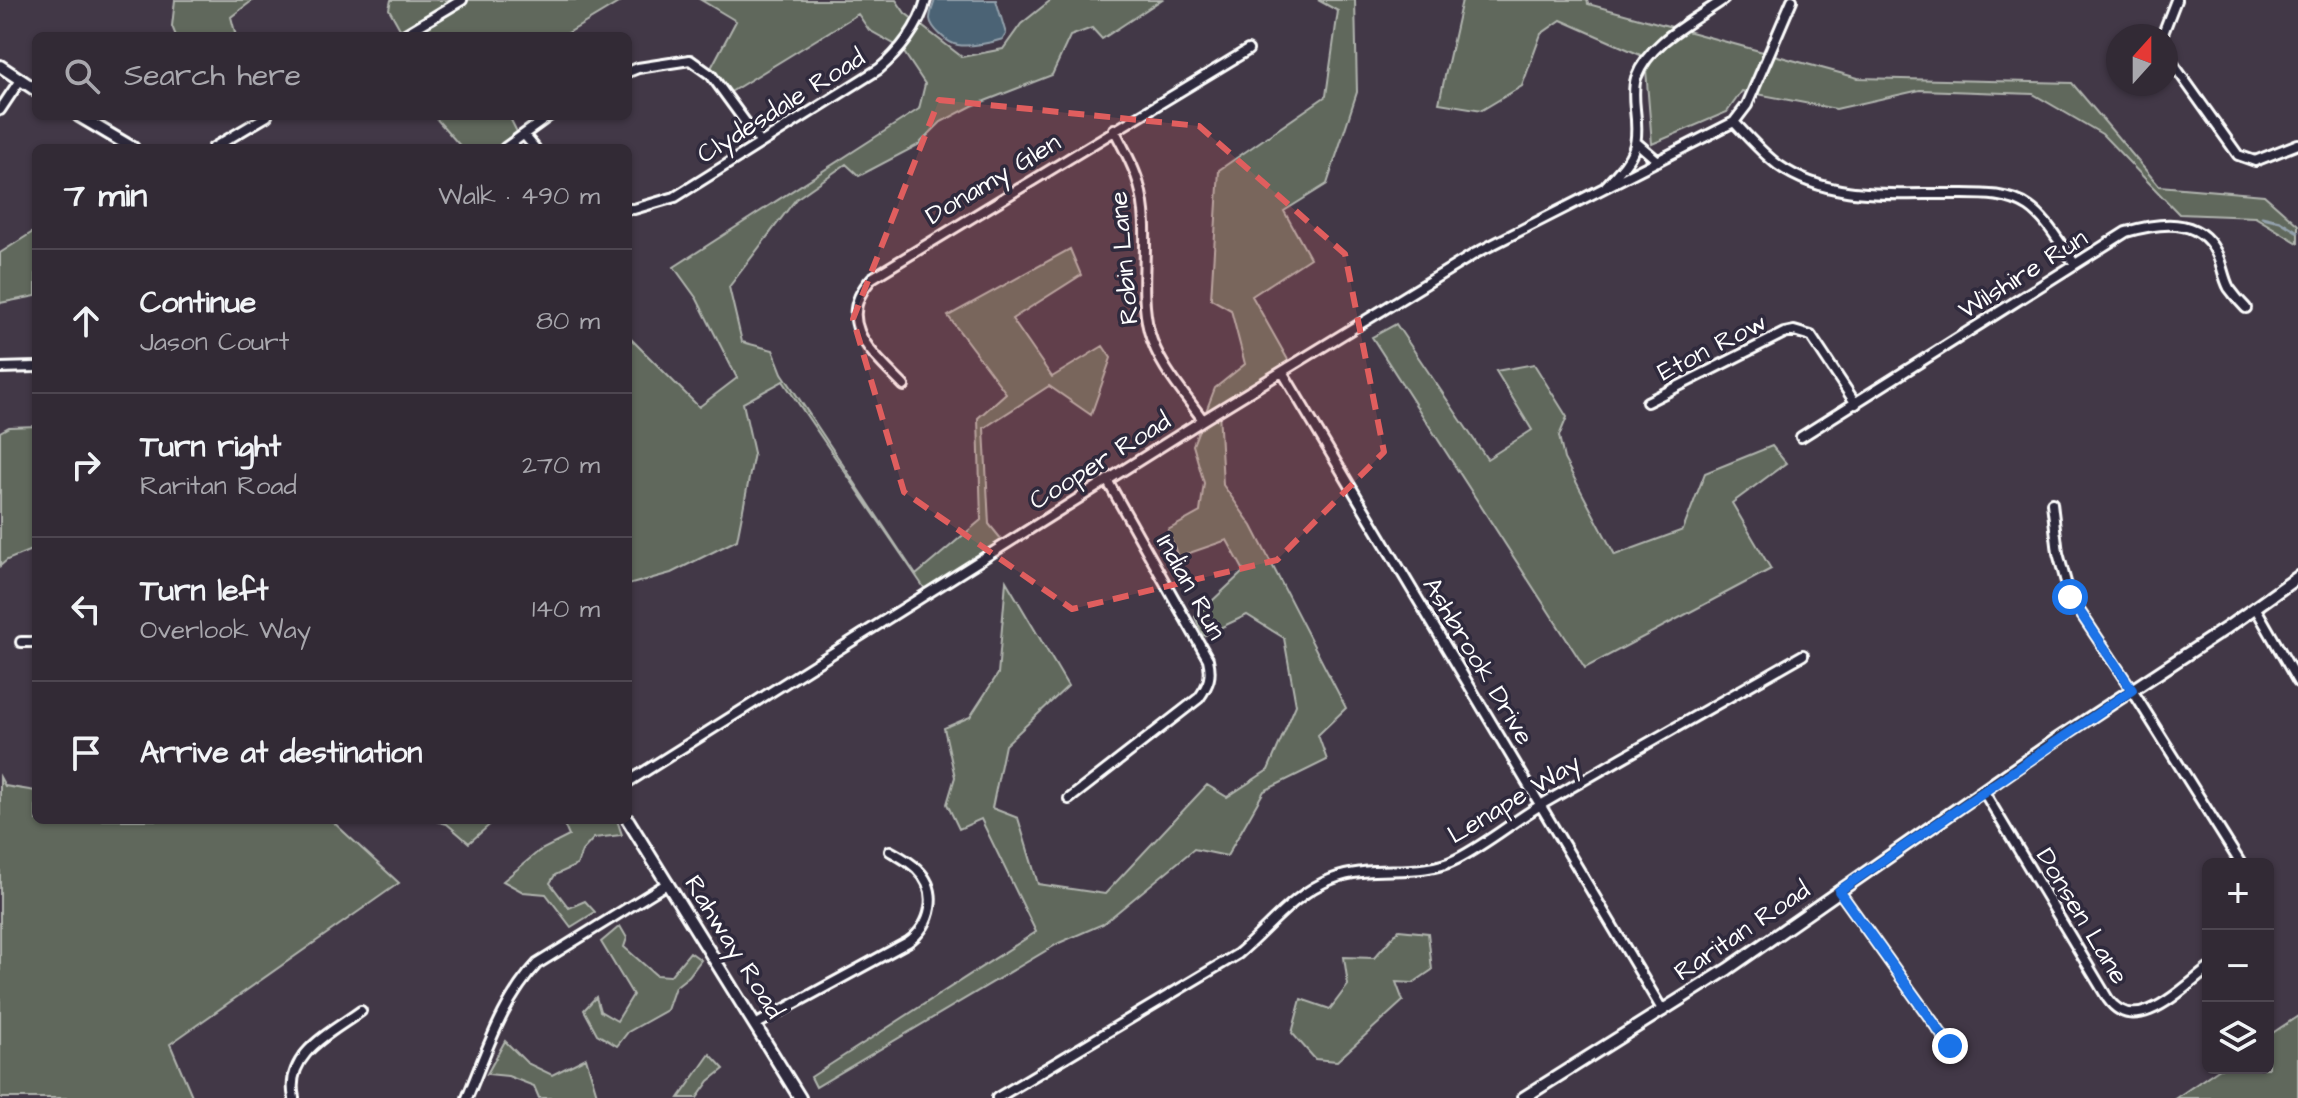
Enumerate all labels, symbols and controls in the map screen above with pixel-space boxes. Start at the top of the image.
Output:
north arrow [2106,24,2178,96]
search box [32,32,632,120]
street label: Clydesdale Road [690,40,873,174]
icon: search [60,54,104,98]
text: Search here [124,55,301,97]
street label: Donamy Glen [919,124,1068,235]
text: 7 min [64,172,147,220]
text: Walk · 490 m [438,178,600,214]
street label: Robin Lane [1100,190,1148,326]
street label: Wilshire Run [1952,220,2094,328]
text: Continue [140,282,256,324]
icon: ahead [64,299,108,343]
text: 80 m [536,303,600,339]
street label: Eton Row [1651,304,1773,390]
text: Jason Court [140,324,289,360]
street label: Cooper Road [1022,403,1178,519]
text: Turn right [140,426,281,468]
icon: right [64,443,108,487]
text: 270 m [522,447,600,483]
text: Raritan Road [140,468,297,504]
street label: Indian Run [1147,528,1235,646]
text: Turn left [140,570,268,612]
street label: Ashbrook Drive [1414,570,1542,752]
route start [2052,579,2088,615]
icon: left [64,587,108,631]
text: 140 m [532,591,600,627]
text: Overlook Way [140,612,311,648]
icon: arrive [64,731,108,775]
text: Arrive at destination [140,732,422,774]
street label: Lenape Way [1441,745,1588,855]
street label: Donsen Lane [2027,841,2137,991]
map controls [2202,858,2274,1074]
button: + [2202,858,2274,930]
street label: Rahway Road [674,868,793,1027]
street label: Raritan Road [1667,872,1817,990]
button: − [2202,930,2274,1002]
button: layers [2202,1002,2274,1074]
route end [1932,1028,1968,1064]

